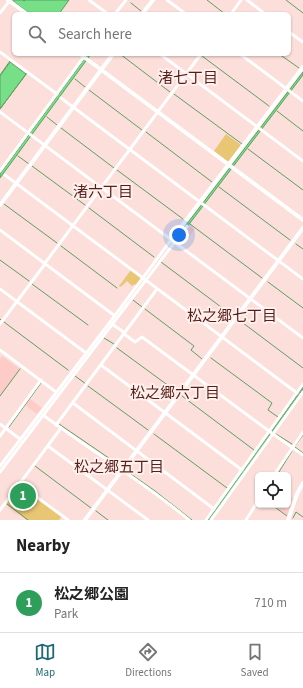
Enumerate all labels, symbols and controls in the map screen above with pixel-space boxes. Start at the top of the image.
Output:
search box [12,12,291,56]
icon: search [26,23,48,45]
text: Search here [58,24,132,45]
district label: 渚七丁目 [158,68,218,89]
district label: 渚六丁目 [73,182,133,203]
your location [169,225,189,245]
district label: 松之郷七丁目 [187,306,277,327]
district label: 松之郷六丁目 [130,383,220,404]
district label: 松之郷五丁目 [74,457,164,478]
map controls [255,472,291,508]
button: locate [255,472,291,508]
pin: 1 [10,481,36,511]
text: Nearby [16,534,70,558]
text: 松之郷公園 [54,584,129,605]
text: 1 [26,594,32,612]
text: 710 m [254,594,287,612]
text: Park [54,605,78,623]
tab: Map [34,641,56,680]
tab: Directions [125,641,172,680]
tab: Saved [241,641,269,680]

